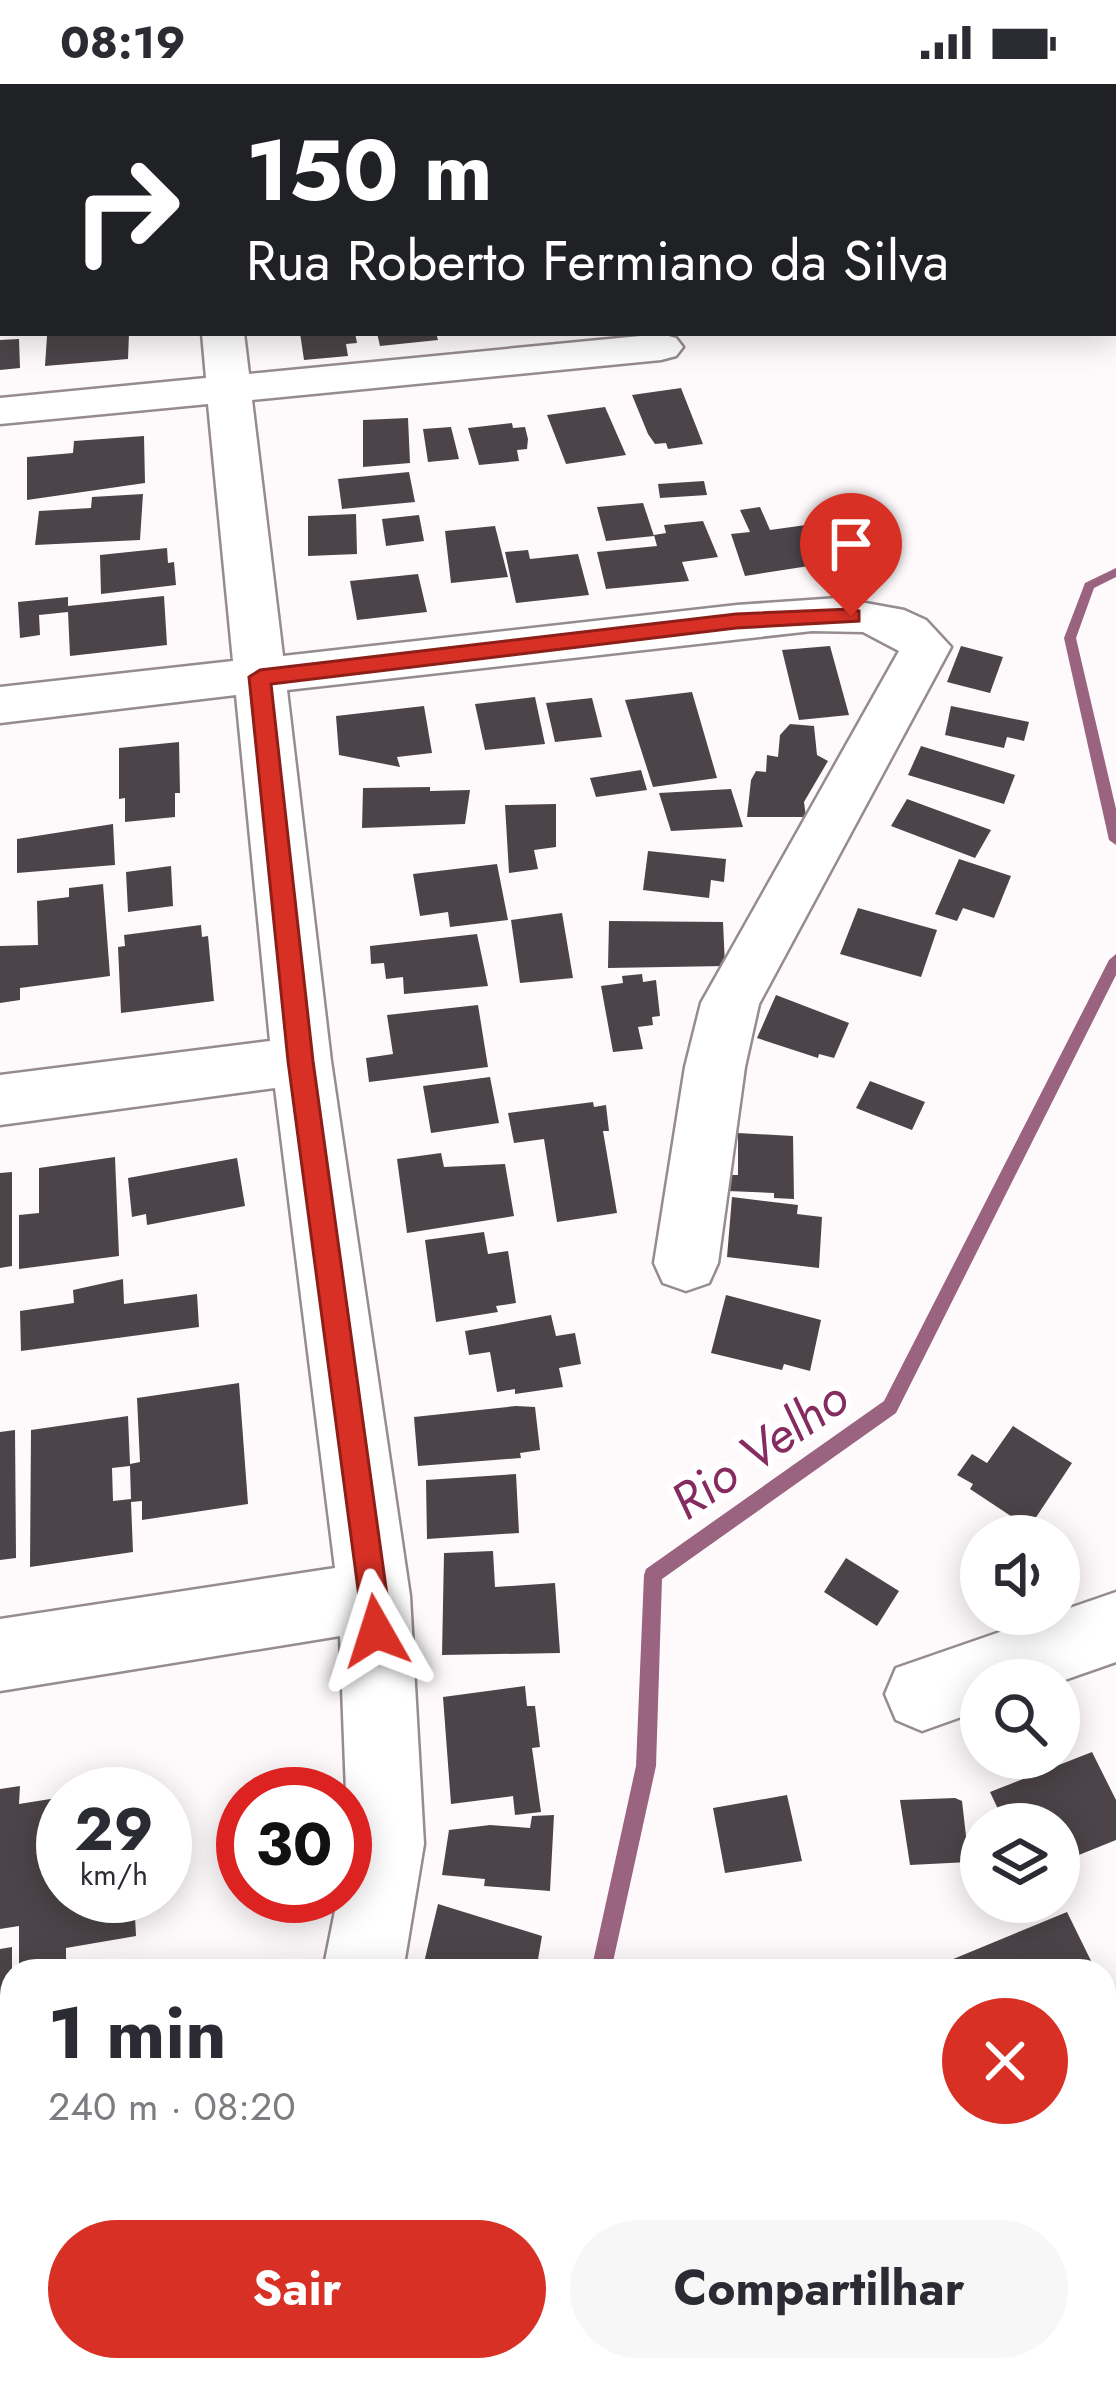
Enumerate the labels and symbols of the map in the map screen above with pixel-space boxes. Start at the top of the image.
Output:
pin [800,493,902,616]
water label: Rio Velho [655,1361,863,1537]
position arrow [313,1568,439,1694]
speed limit sign: 30 [216,1767,372,1923]

